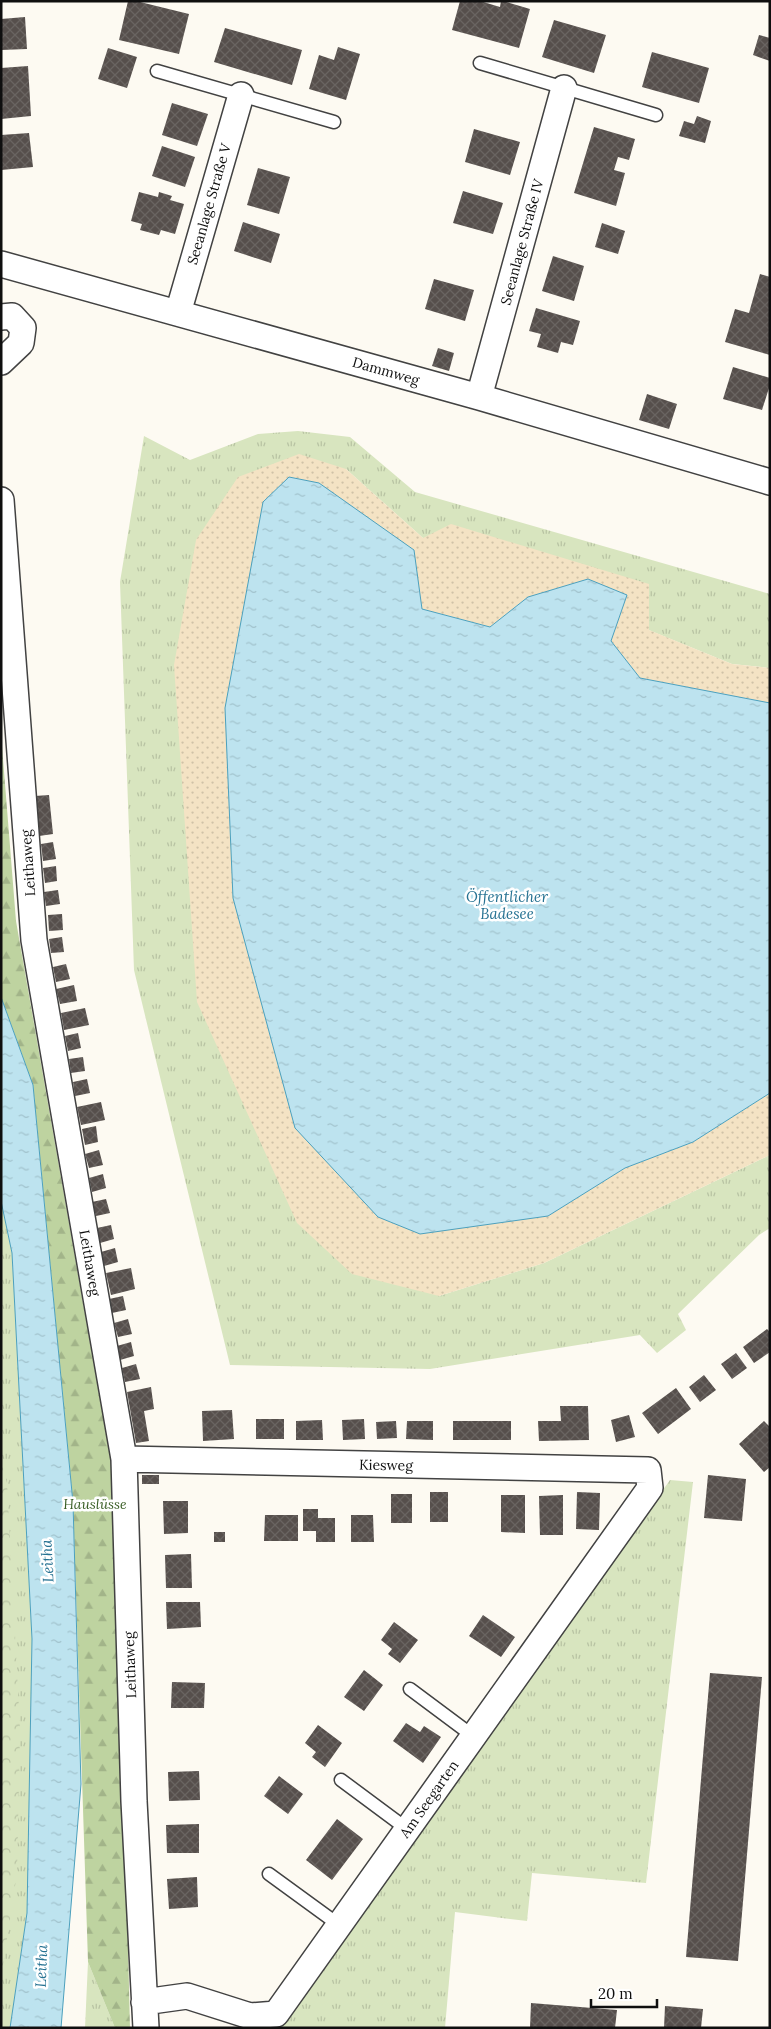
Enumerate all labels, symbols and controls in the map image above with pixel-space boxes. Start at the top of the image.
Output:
street label: Seeanlage Straße V [183,141,235,267]
street label: Seeanlage Straße IV [497,176,548,307]
street label: Dammweg [350,353,422,389]
street label: Leithaweg [17,829,39,897]
water label: Öffentlicher Badesee [466,887,548,923]
street label: Leithaweg [75,1228,105,1298]
street label: Kiesweg [359,1456,413,1474]
park label: Hauslüsse [63,1495,127,1513]
water label: Leitha [36,1538,58,1583]
street label: Leithaweg [120,1631,140,1699]
street label: Am Seegarten [395,1756,463,1842]
water label: Leitha [31,1943,51,1988]
scale bar [591,1976,657,2008]
text: 20 m [598,1984,633,2003]

